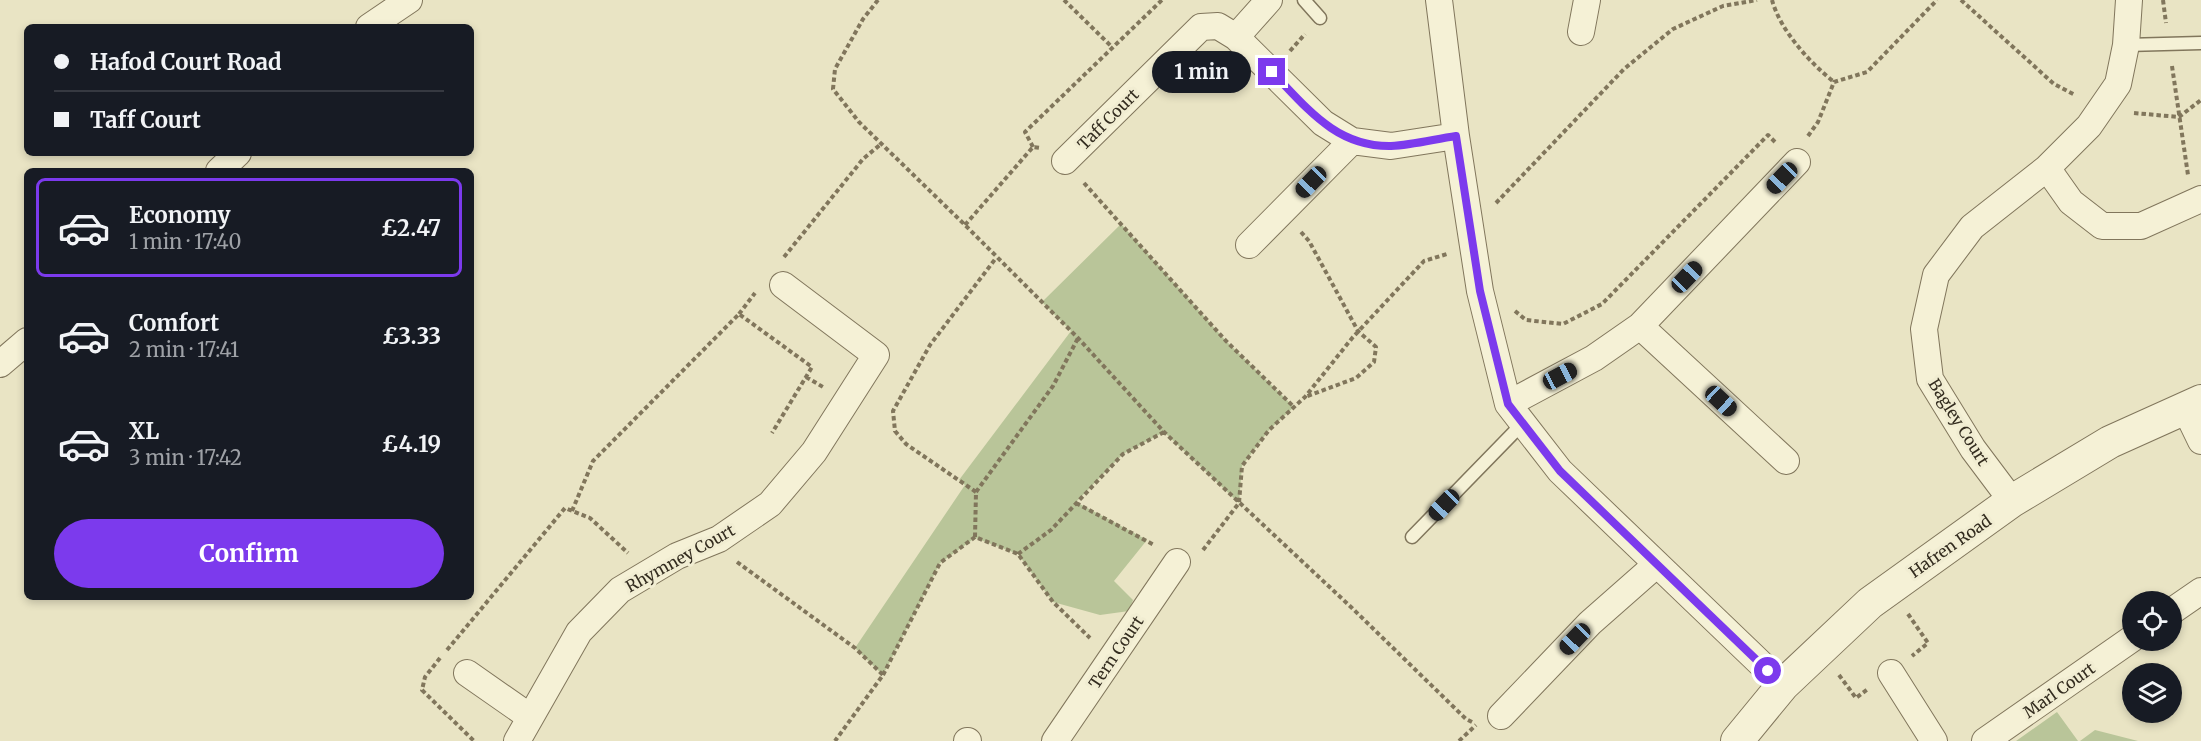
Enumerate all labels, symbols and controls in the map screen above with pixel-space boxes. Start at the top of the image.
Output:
text: Hafod Court Road [90,48,282,76]
callout: 1 min [1152,51,1251,93]
route end [1258,58,1285,85]
text: 1 min [1174,59,1229,84]
street label: Taff Court [1073,84,1143,154]
text: Taff Court [90,106,201,134]
car [1763,159,1801,197]
car [1292,163,1330,201]
icon: car [57,201,111,255]
text: Economy [129,201,230,229]
text: £2.47 [381,214,441,242]
text: 1 min · 17:40 [129,229,241,254]
car [1668,258,1706,296]
icon: car [57,309,111,363]
text: Comfort [129,309,219,337]
text: £3.33 [382,322,441,350]
text: 2 min · 17:41 [129,337,239,362]
car [1540,360,1580,392]
street label: Bagley Court [1924,375,1994,470]
car [1702,382,1740,420]
icon: car [57,417,111,471]
text: XL [129,417,159,445]
text: £4.19 [382,430,441,458]
text: 3 min · 17:42 [129,445,242,470]
car [1425,486,1463,524]
street label: Hafren Road [1905,510,1995,582]
button: Confirm [54,519,444,588]
street label: Rhymney Court [622,519,739,596]
map controls [2122,591,2182,723]
button: locate [2122,591,2182,651]
street label: Tern Court [1084,611,1148,692]
car [1556,620,1594,658]
route start [1754,657,1781,684]
street label: Marl Court [2019,658,2099,722]
button: layers [2122,663,2182,723]

